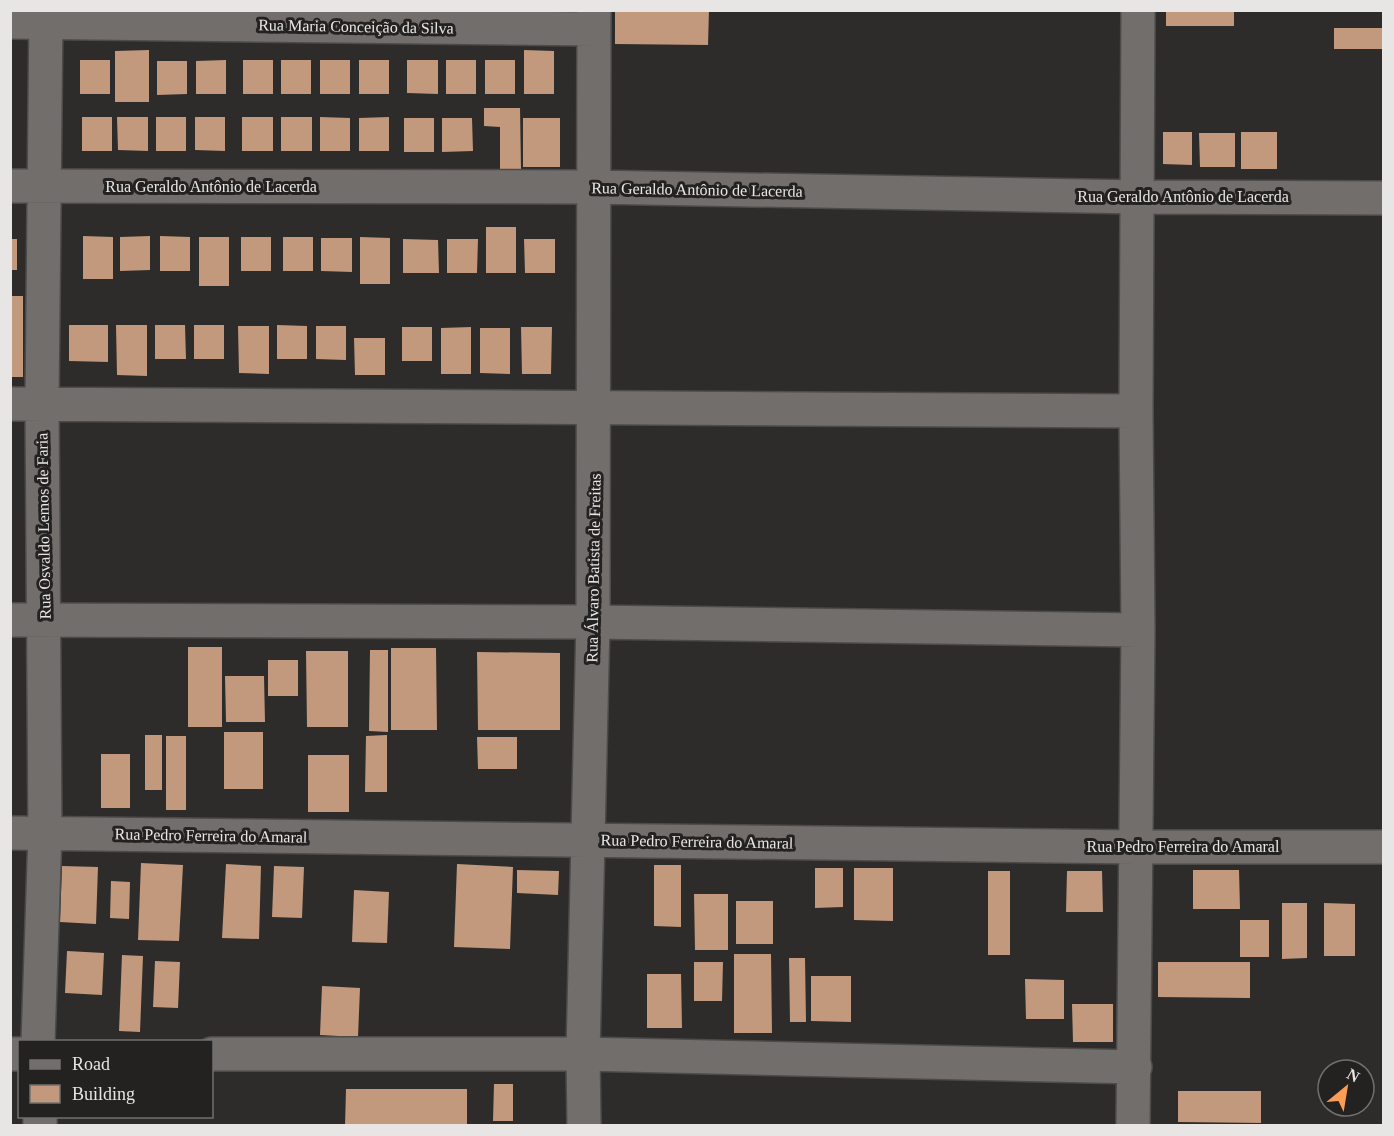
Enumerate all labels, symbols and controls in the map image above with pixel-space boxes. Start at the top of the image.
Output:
street label: Rua Maria Conceição da Silva [258,16,454,38]
street label: Rua Geraldo Antônio de Lacerda [105,178,317,195]
street label: Rua Geraldo Antônio de Lacerda [591,179,803,200]
street label: Rua Geraldo Antônio de Lacerda [1077,188,1289,205]
street label: Rua Osvaldo Lemos de Faria [33,433,54,619]
street label: Rua Álvaro Batista de Freitas [582,473,604,663]
street label: Rua Pedro Ferreira do Amaral [114,825,308,846]
street label: Rua Pedro Ferreira do Amaral [600,831,794,852]
street label: Rua Pedro Ferreira do Amaral [1087,838,1280,855]
legend [18,1040,213,1118]
text: Road [72,1054,110,1074]
north arrow [1316,1058,1376,1118]
text: N [1344,1065,1363,1086]
text: Building [72,1084,135,1104]

